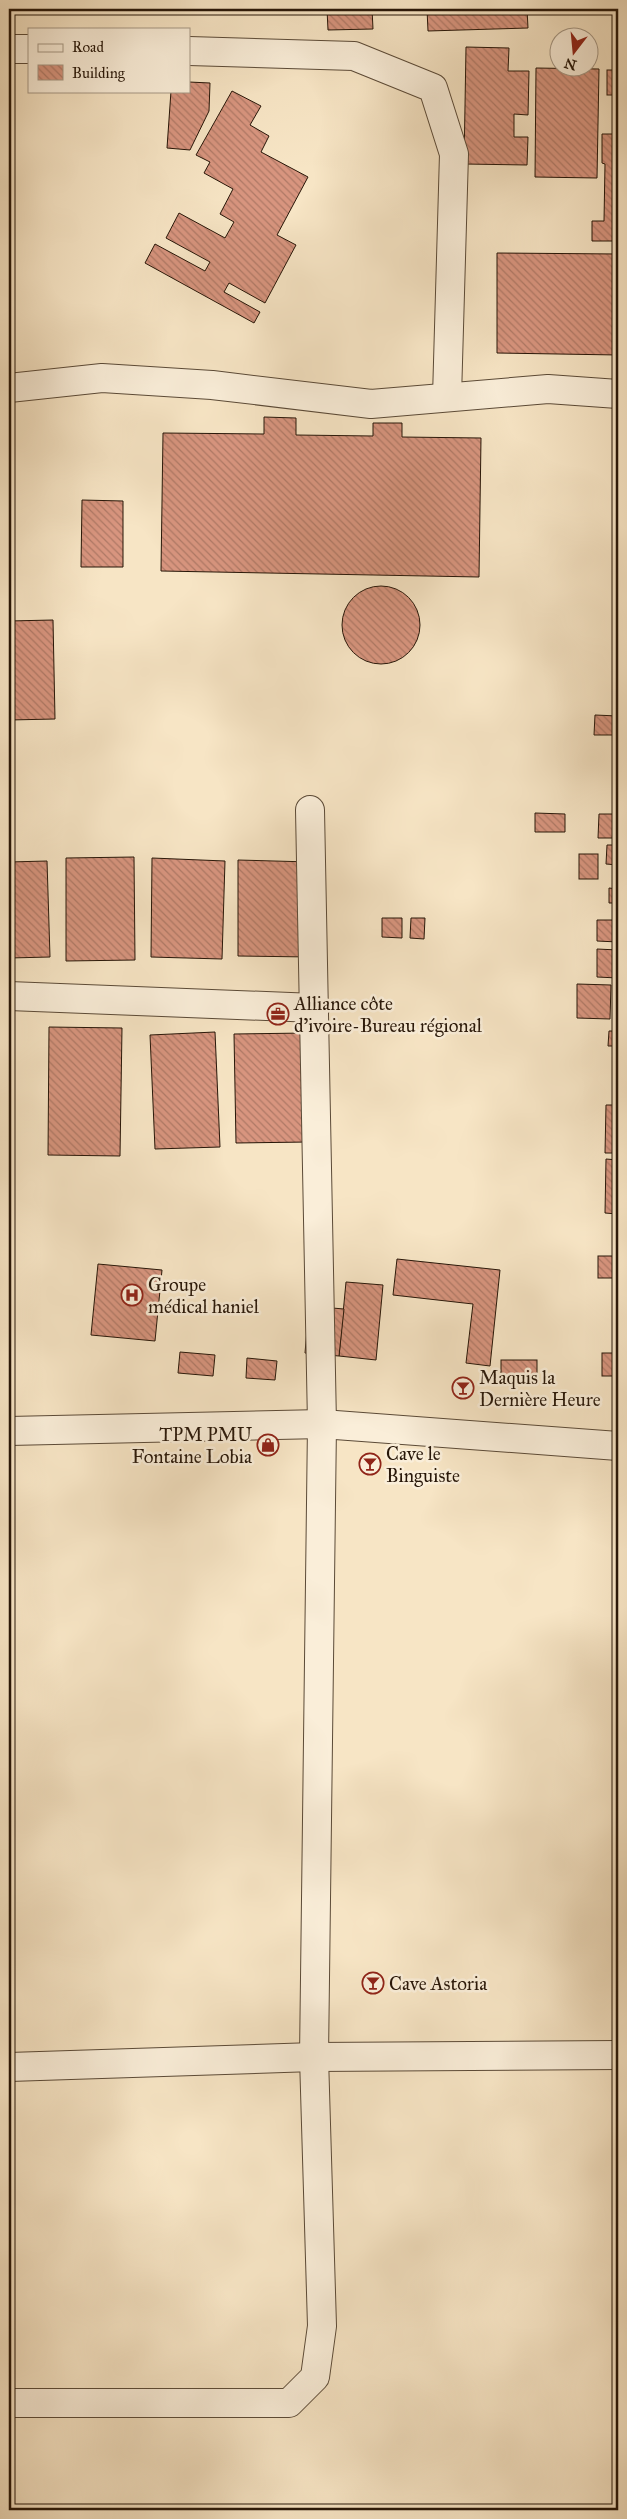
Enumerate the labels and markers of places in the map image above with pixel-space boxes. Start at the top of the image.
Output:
place label: Alliance côte d'ivoire-Bureau régional [293,992,483,1038]
office icon: Alliance côte d'ivoire-Bureau régional [266,1002,290,1026]
place label: Groupe médical haniel [148,1273,260,1318]
hospital icon: Groupe médical haniel [120,1283,144,1307]
place label: Maquis la Dernière Heure [479,1366,601,1411]
bar icon: Maquis la Dernière Heure [451,1376,475,1400]
place label: TPM PMU Fontaine Lobia [132,1423,253,1468]
shop icon: TPM PMU Fontaine Lobia [256,1433,280,1457]
place label: Cave le Binguiste [386,1442,460,1488]
bar icon: Cave le Binguiste [358,1452,382,1476]
bar icon: Cave Astoria [361,1971,385,1995]
place label: Cave Astoria [389,1972,488,1995]

